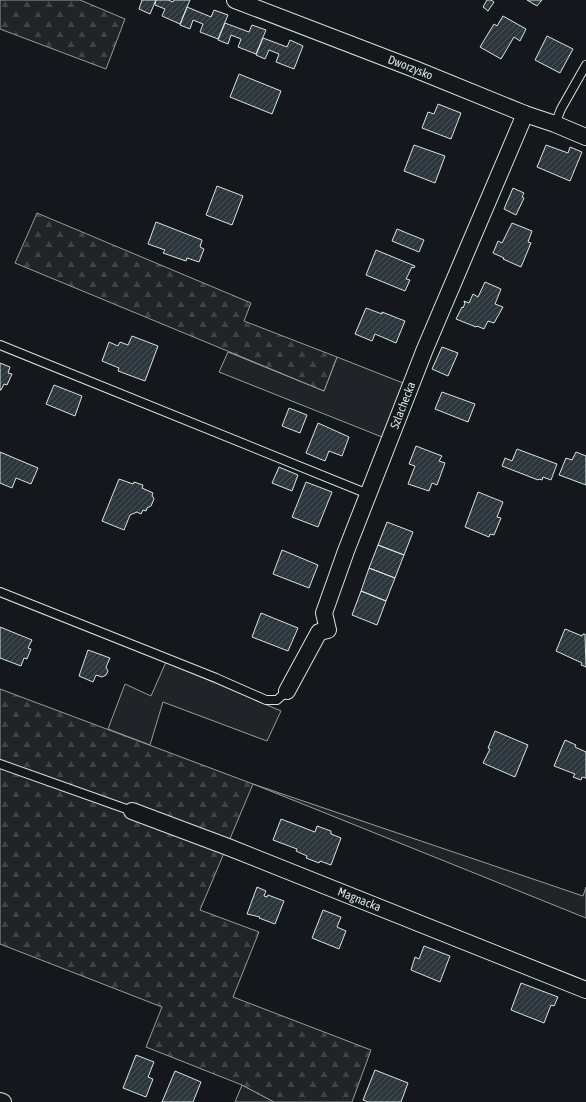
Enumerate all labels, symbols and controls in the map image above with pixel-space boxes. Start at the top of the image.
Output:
street label: Dworzysko [386,52,435,83]
street label: Szlachecka [387,380,418,431]
street label: Magnacka [336,885,383,914]

